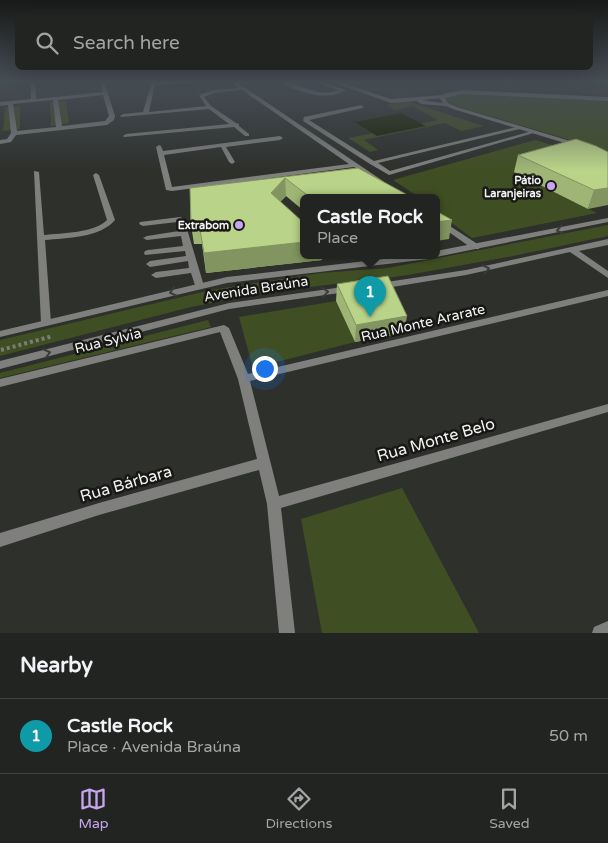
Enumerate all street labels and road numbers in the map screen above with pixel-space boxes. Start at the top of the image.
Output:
street label: Avenida Braúna [203,272,309,306]
street label: Rua Monte Ararate [359,300,487,346]
street label: Rua Sylvia [73,325,143,357]
street label: Rua Monte Belo [375,414,497,466]
street label: Rua Bárbara [78,461,174,507]

